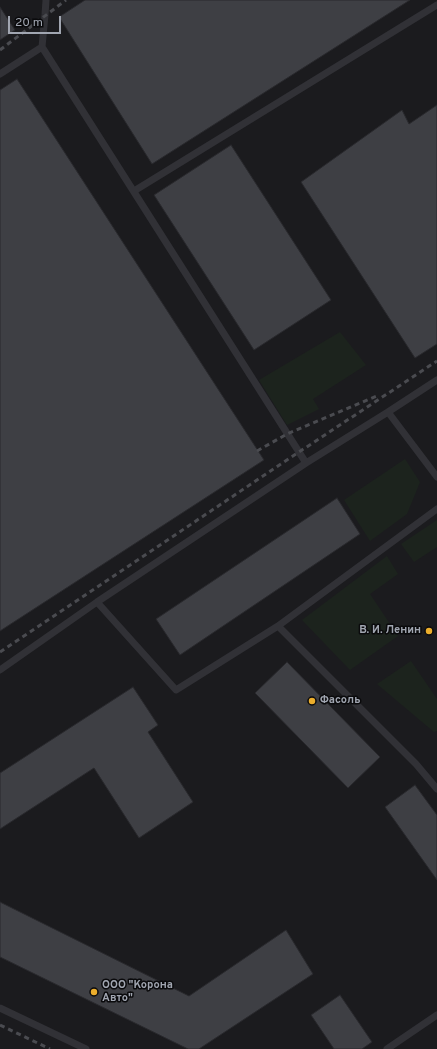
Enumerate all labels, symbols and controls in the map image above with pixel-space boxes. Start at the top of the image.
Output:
scale bar [10,8,63,34]
text: 20 m [15,15,43,31]
place label: В. И. Ленин [359,624,421,638]
marker: В. И. Ленин [424,626,434,636]
place label: Фасоль [320,694,360,708]
marker: Фасоль [307,696,317,706]
place label: ООО "Корона Авто" [102,979,173,1005]
marker: ООО "Корона Авто" [89,987,99,997]

